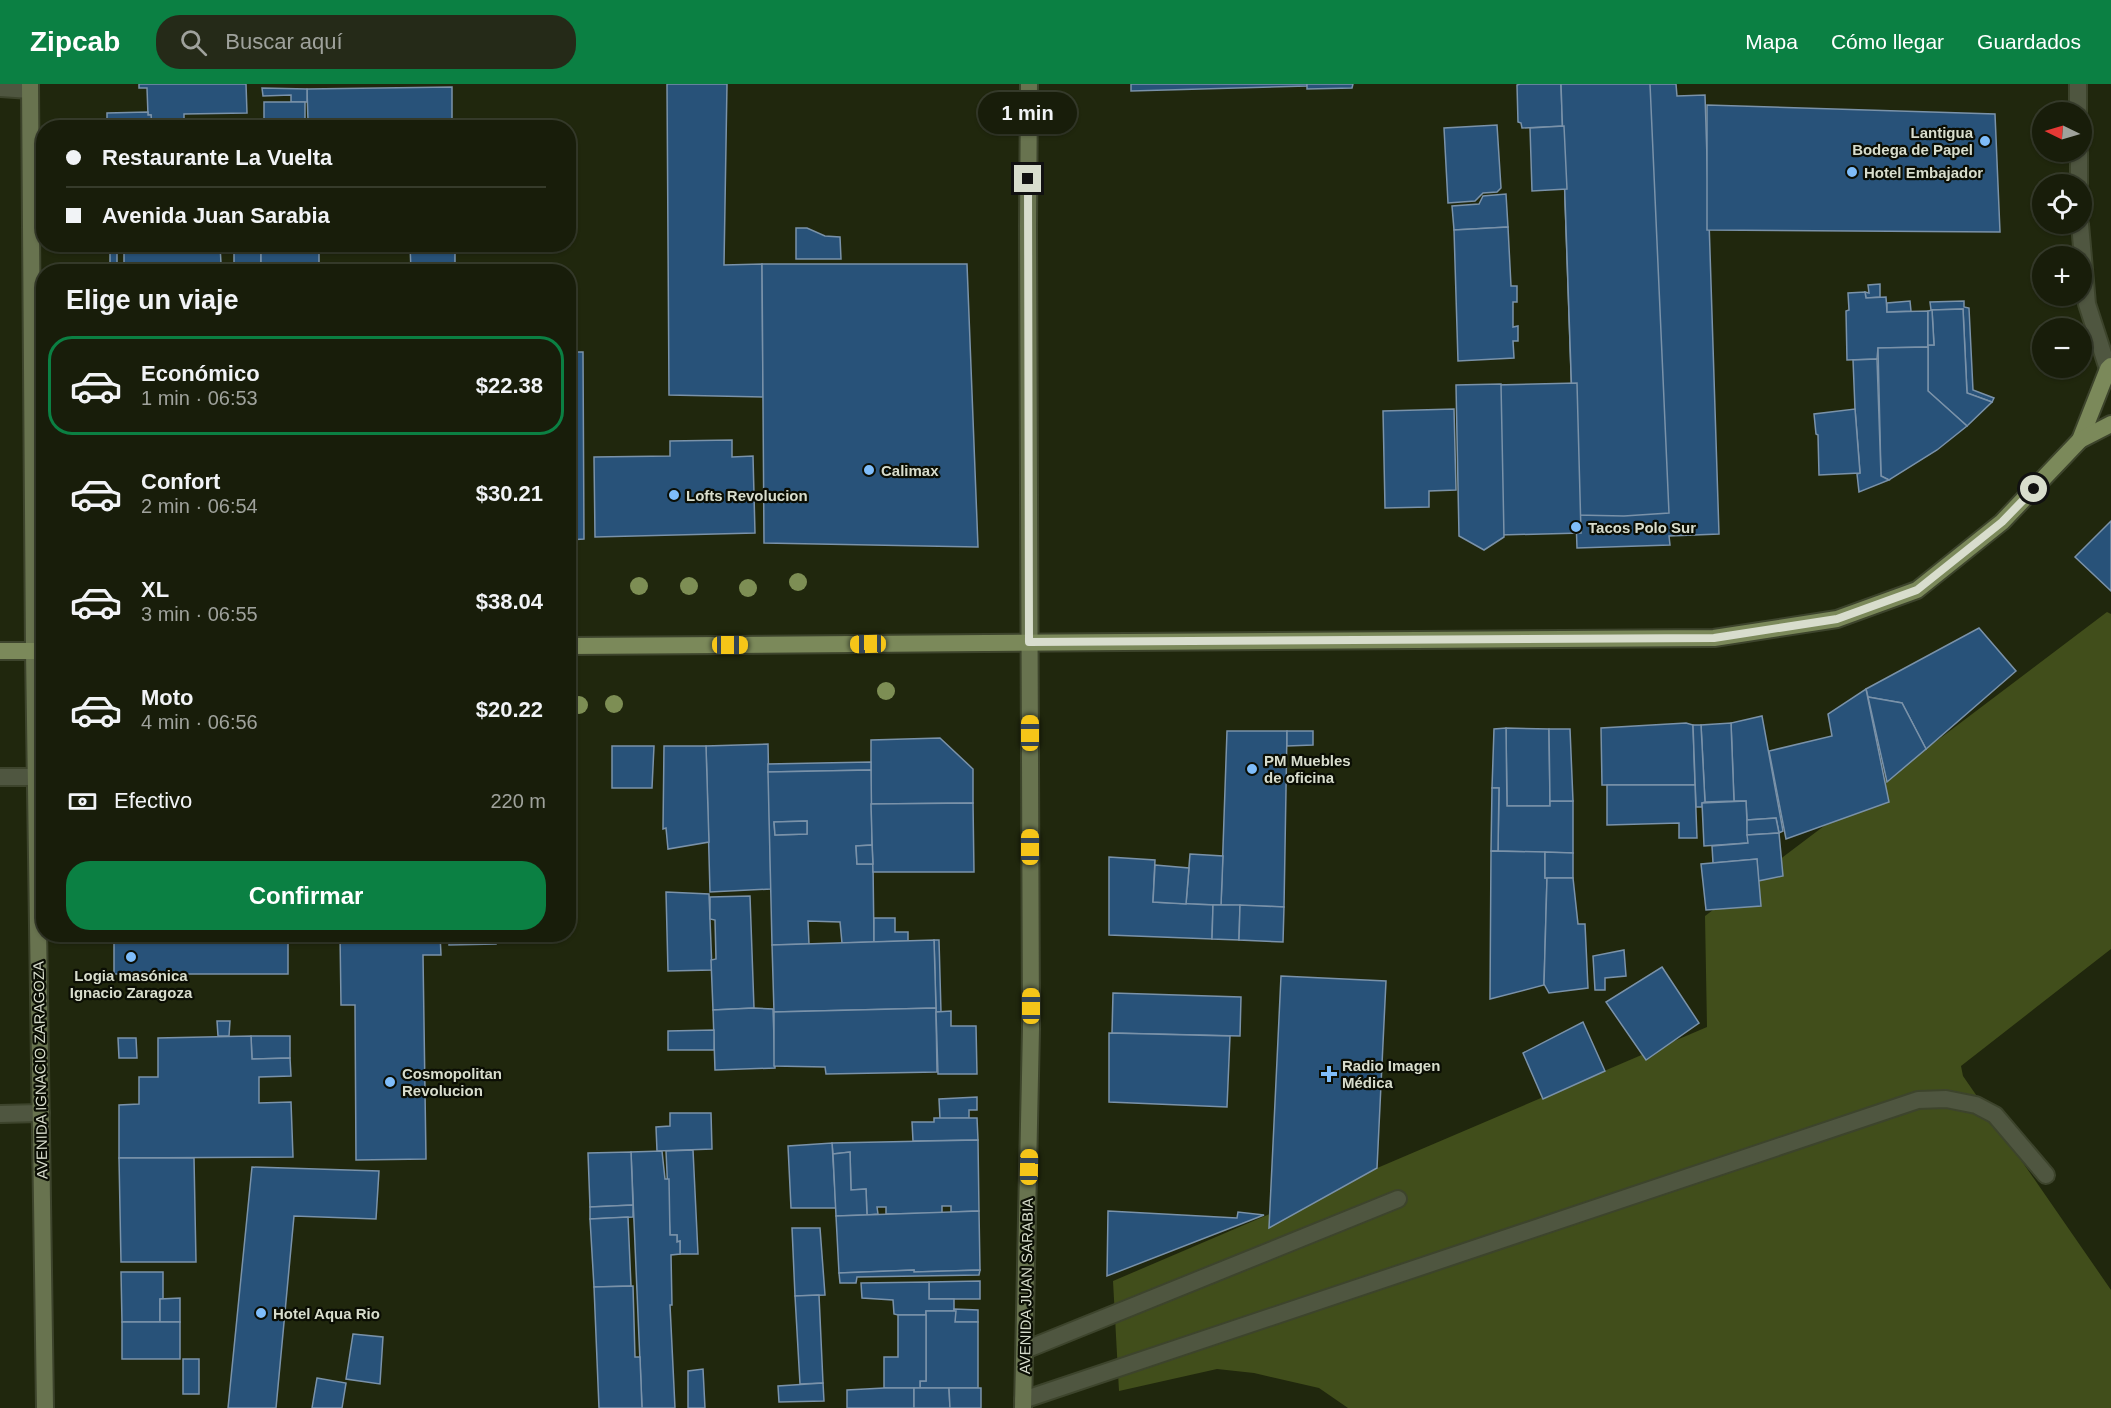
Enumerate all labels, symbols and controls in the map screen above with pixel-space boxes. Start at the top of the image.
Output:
search box [156,15,576,69]
text: Zipcab [30,26,120,57]
icon: search [177,26,210,59]
text: Buscar aquí [225,29,343,54]
text: Mapa [1745,30,1798,53]
text: Cómo llegar [1831,30,1944,53]
text: Guardados [1977,30,2081,53]
callout: 1 min [978,92,1078,134]
text: 1 min [1001,102,1054,124]
north arrow [2032,102,2092,162]
map controls [2032,102,2092,378]
place label: Lantigua Bodega de Papel [1852,124,1974,158]
marker: Lantigua Bodega de Papel [1978,134,1992,148]
text: Restaurante La Vuelta [102,145,332,170]
place label: Hotel Embajador [1864,164,1983,181]
route end [1014,165,1041,192]
marker: Hotel Embajador [1845,165,1859,179]
button: locate [2032,174,2092,234]
text: Avenida Juan Sarabia [102,203,330,228]
button: + [2032,246,2092,306]
text: Elige un viaje [66,285,239,315]
button: − [2032,318,2092,378]
icon: car [69,359,123,413]
text: Económico [141,361,260,386]
text: $22.38 [476,373,543,398]
text: 1 min · 06:53 [141,387,258,409]
place label: Calimax [881,462,939,479]
marker: Calimax [862,463,876,477]
icon: car [69,467,123,521]
text: Confort [141,469,220,494]
route start [2020,475,2047,502]
text: $30.21 [476,481,543,506]
place label: Lofts Revolucion [686,487,808,504]
marker: Lofts Revolucion [667,488,681,502]
text: 2 min · 06:54 [141,495,258,517]
place label: Tacos Polo Sur [1588,519,1696,536]
marker: Tacos Polo Sur [1569,520,1583,534]
icon: car [69,575,123,629]
text: XL [141,577,169,602]
text: $38.04 [476,589,543,614]
text: 3 min · 06:55 [141,603,258,625]
car [850,635,886,653]
car [712,636,748,654]
icon: car [69,683,123,737]
text: Moto [141,685,194,710]
text: $20.22 [476,697,543,722]
text: 4 min · 06:56 [141,711,258,733]
car [1021,715,1039,751]
place label: PM Muebles de oficina [1264,752,1351,786]
marker: PM Muebles de oficina [1245,762,1259,776]
icon: cash [66,785,99,818]
text: Efectivo [114,788,192,813]
text: 220 m [490,790,546,812]
car [1021,829,1039,865]
button: Confirmar [66,861,546,930]
marker: Logia masónica Ignacio Zaragoza [124,950,138,964]
street label: AVENIDA IGNACIO ZARAGOZA [30,961,50,1179]
place label: Logia masónica Ignacio Zaragoza [70,967,193,1001]
car [1022,988,1040,1024]
place label: Radio Imagen Médica [1342,1057,1440,1091]
place label: Cosmopolitan Revolucion [402,1065,502,1099]
marker: Radio Imagen Médica [1320,1065,1338,1083]
marker: Cosmopolitan Revolucion [383,1075,397,1089]
car [1020,1149,1038,1185]
street label: AVENIDA JUAN SARABIA [1016,1198,1036,1374]
place label: Hotel Aqua Rio [273,1305,380,1322]
marker: Hotel Aqua Rio [254,1306,268,1320]

